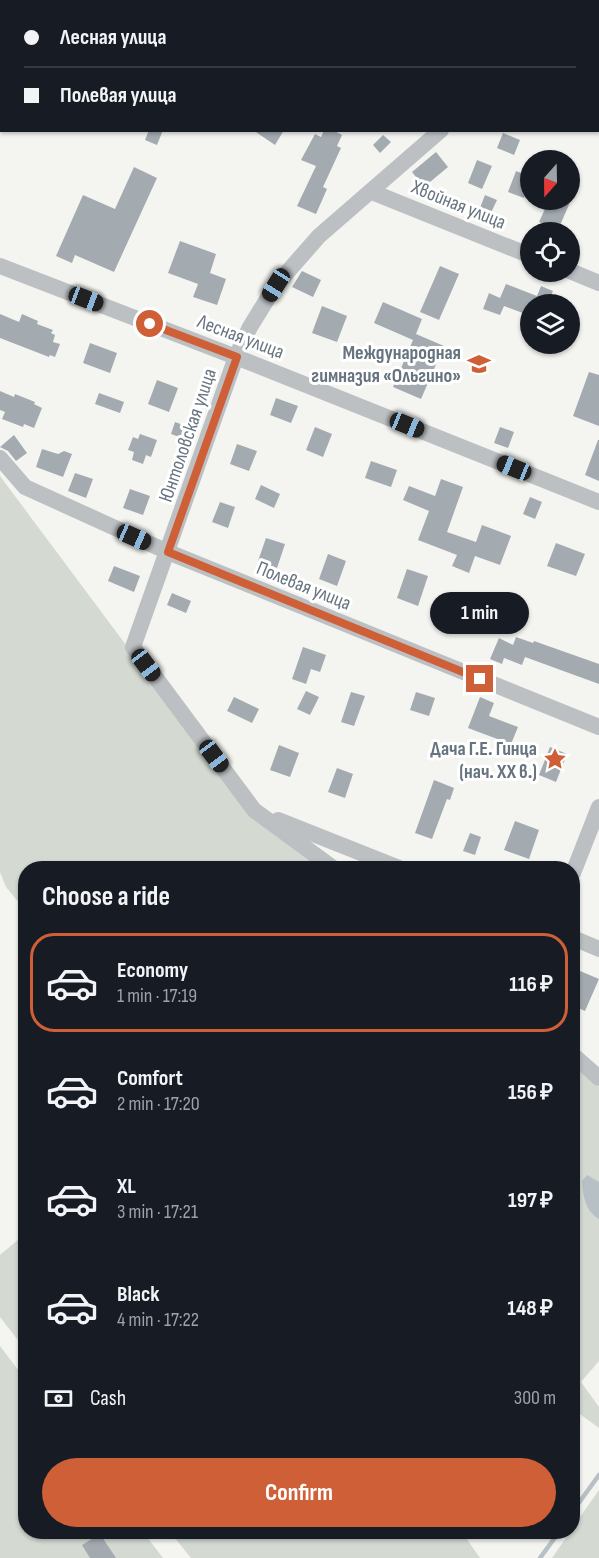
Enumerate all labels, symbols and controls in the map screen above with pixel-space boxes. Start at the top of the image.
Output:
text: Лесная улица [60,24,166,51]
text: Полевая улица [60,82,177,109]
north arrow [520,150,580,210]
map controls [520,150,580,354]
street label: Хвойная улица [407,175,509,235]
button: locate [520,222,580,282]
car [259,265,293,305]
car [66,284,106,314]
button: layers [520,294,580,354]
street label: Лесная улица [193,309,287,364]
route start [136,310,163,337]
place label: Международная гимназия «Ольгино» [311,341,461,388]
school or university icon: Международная гимназия «Ольгино» [466,351,492,377]
street label: Юнтоловская улица [154,365,222,505]
car [387,410,427,440]
car [494,453,534,483]
car [114,521,154,553]
street label: Полевая улица [253,556,354,616]
callout: 1 min [430,592,530,634]
text: 1 min [461,601,498,625]
car [128,645,164,685]
route end [466,665,493,692]
car [196,736,232,776]
place label: Дача Г.Е. Гинца (нач. XX в.) [430,737,537,784]
place icon: Дача Г.Е. Гинца (нач. XX в.) [542,746,568,772]
text: Choose a ride [42,881,170,913]
icon: car [45,956,99,1010]
text: Economy [117,957,188,984]
text: 116 ₽ [509,971,553,998]
text: 1 min · 17:19 [117,984,197,1008]
icon: car [45,1064,99,1118]
text: Comfort [117,1065,183,1092]
text: 156 ₽ [508,1079,553,1106]
text: 2 min · 17:20 [117,1092,200,1116]
icon: car [45,1172,99,1226]
text: XL [117,1173,136,1200]
text: 197 ₽ [508,1187,553,1214]
text: 3 min · 17:21 [117,1200,198,1224]
icon: car [45,1280,99,1334]
text: Black [117,1281,159,1308]
text: 148 ₽ [507,1295,553,1322]
text: 4 min · 17:22 [117,1308,199,1332]
icon: cash [42,1382,75,1415]
text: Cash [90,1385,126,1412]
text: 300 m [514,1386,556,1410]
button: Confirm [42,1458,556,1527]

